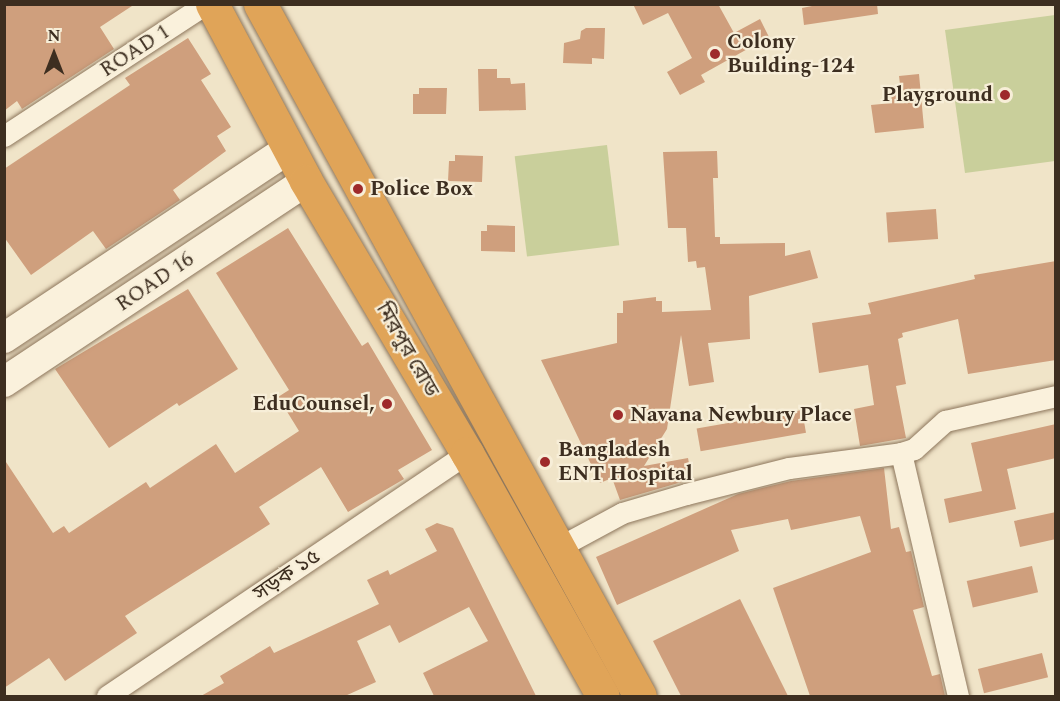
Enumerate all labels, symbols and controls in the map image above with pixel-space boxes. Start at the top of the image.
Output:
street label: ROAD 1 [95,19,175,83]
north arrow [24,24,84,84]
text: N [47,24,61,48]
place label: Colony Building-124 [727,29,855,79]
marker: Colony Building-124 [708,47,722,61]
place label: Playground [882,82,993,108]
marker: Playground [998,88,1012,102]
place label: Police Box [370,176,473,202]
marker: Police Box [351,182,365,196]
street label: ROAD 16 [111,247,199,317]
street label: মিরপুর রোড [370,298,444,402]
place label: EduCounsel, [252,391,375,417]
marker: EduCounsel, [380,397,394,411]
place label: Navana Newbury Place [630,402,852,428]
marker: Navana Newbury Place [611,408,625,422]
place label: Bangladesh ENT Hospital [558,437,693,487]
marker: Bangladesh ENT Hospital [536,453,554,471]
street label: সড়ক ১৫ [249,544,325,606]

